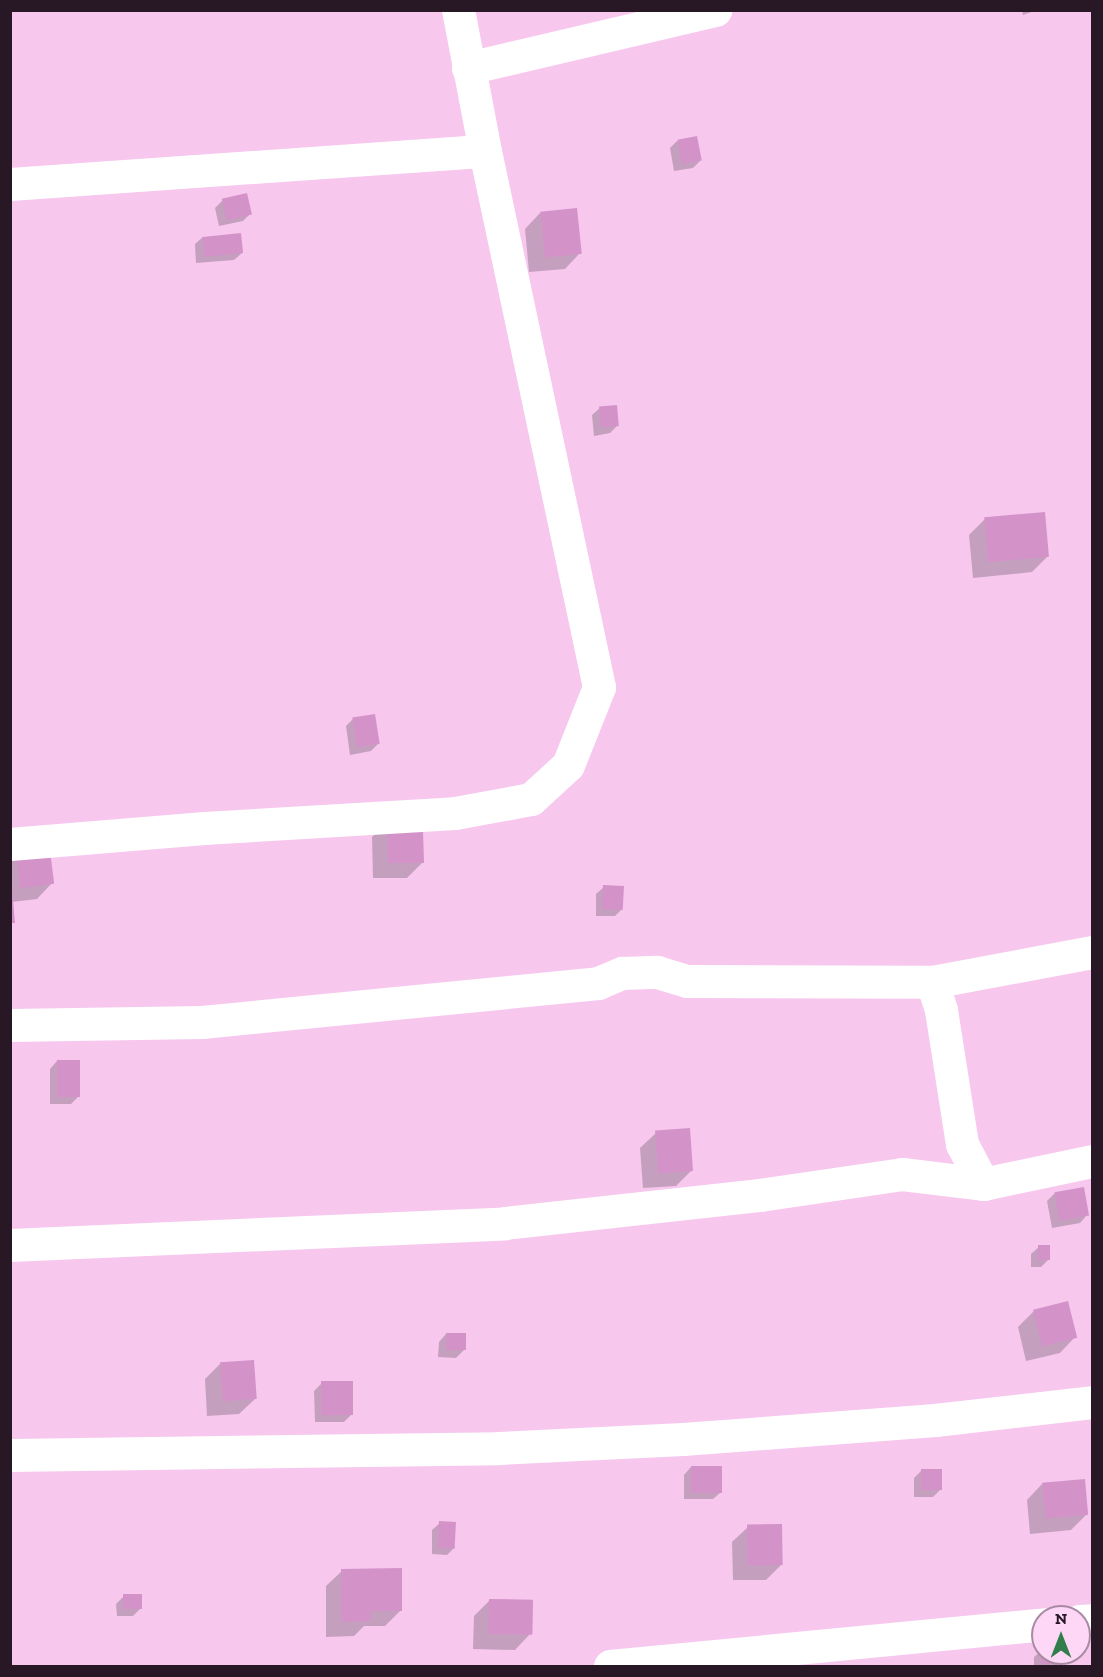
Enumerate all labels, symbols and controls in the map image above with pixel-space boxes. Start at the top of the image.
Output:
north arrow [1031,1605,1091,1665]
text: N [1055,1609,1067,1628]

